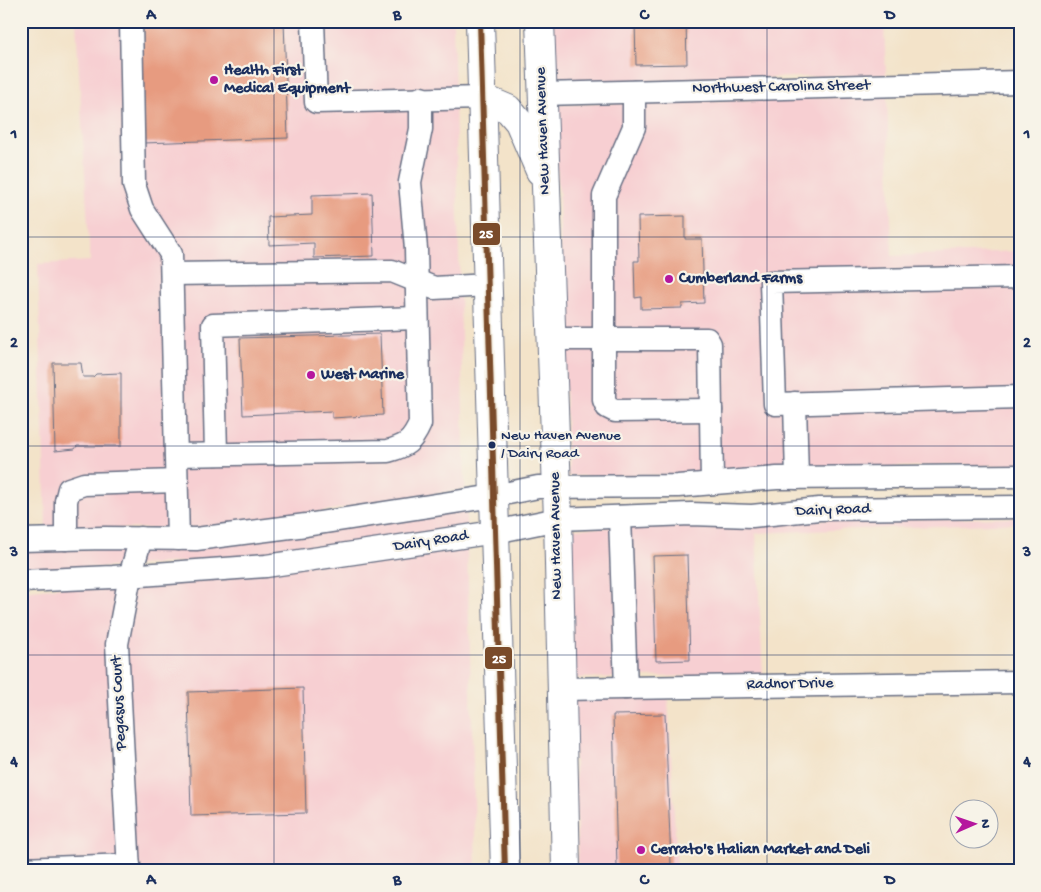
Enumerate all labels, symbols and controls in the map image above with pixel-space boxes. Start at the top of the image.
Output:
text: A [145,7,157,26]
text: B [392,7,402,26]
text: C [639,7,650,26]
text: D [883,7,896,26]
place label: Health First Medical Equipment [224,62,351,99]
street label: New Haven Avenue [532,66,556,195]
marker: Health First Medical Equipment [208,74,220,86]
street label: Northwest Carolina Street [692,77,872,99]
text: 1 [10,126,17,145]
text: 1 [1023,126,1030,145]
line badge: 25 [472,222,501,246]
text: 25 [479,227,494,244]
place label: Cumberland Farms [678,270,803,289]
marker: Cumberland Farms [663,273,675,285]
text: 2 [10,335,18,354]
text: 2 [1023,335,1031,354]
place label: West Marine [320,366,405,385]
marker: West Marine [305,369,317,381]
place label: New Haven Avenue / Dairy Road [501,427,621,463]
marker: New Haven Avenue / Dairy Road [487,440,497,450]
street label: New Haven Avenue [546,471,568,600]
street label: Dairy Road [794,500,872,522]
street label: Dairy Road [391,526,471,557]
text: 3 [9,544,18,563]
text: 3 [1022,544,1031,563]
line badge: 25 [484,646,513,670]
text: 25 [492,652,507,669]
street label: Pegasus Court [108,654,132,752]
street label: Radnor Drive [746,675,834,695]
text: 4 [9,754,18,773]
text: 4 [1022,754,1031,773]
north arrow [948,800,998,850]
text: N [976,819,993,828]
place label: Cerrato's Italian Market and Deli [650,841,870,860]
marker: Cerrato's Italian Market and Deli [635,844,647,856]
text: A [145,872,157,891]
text: B [392,872,402,891]
text: C [639,872,650,891]
text: D [883,872,896,891]

